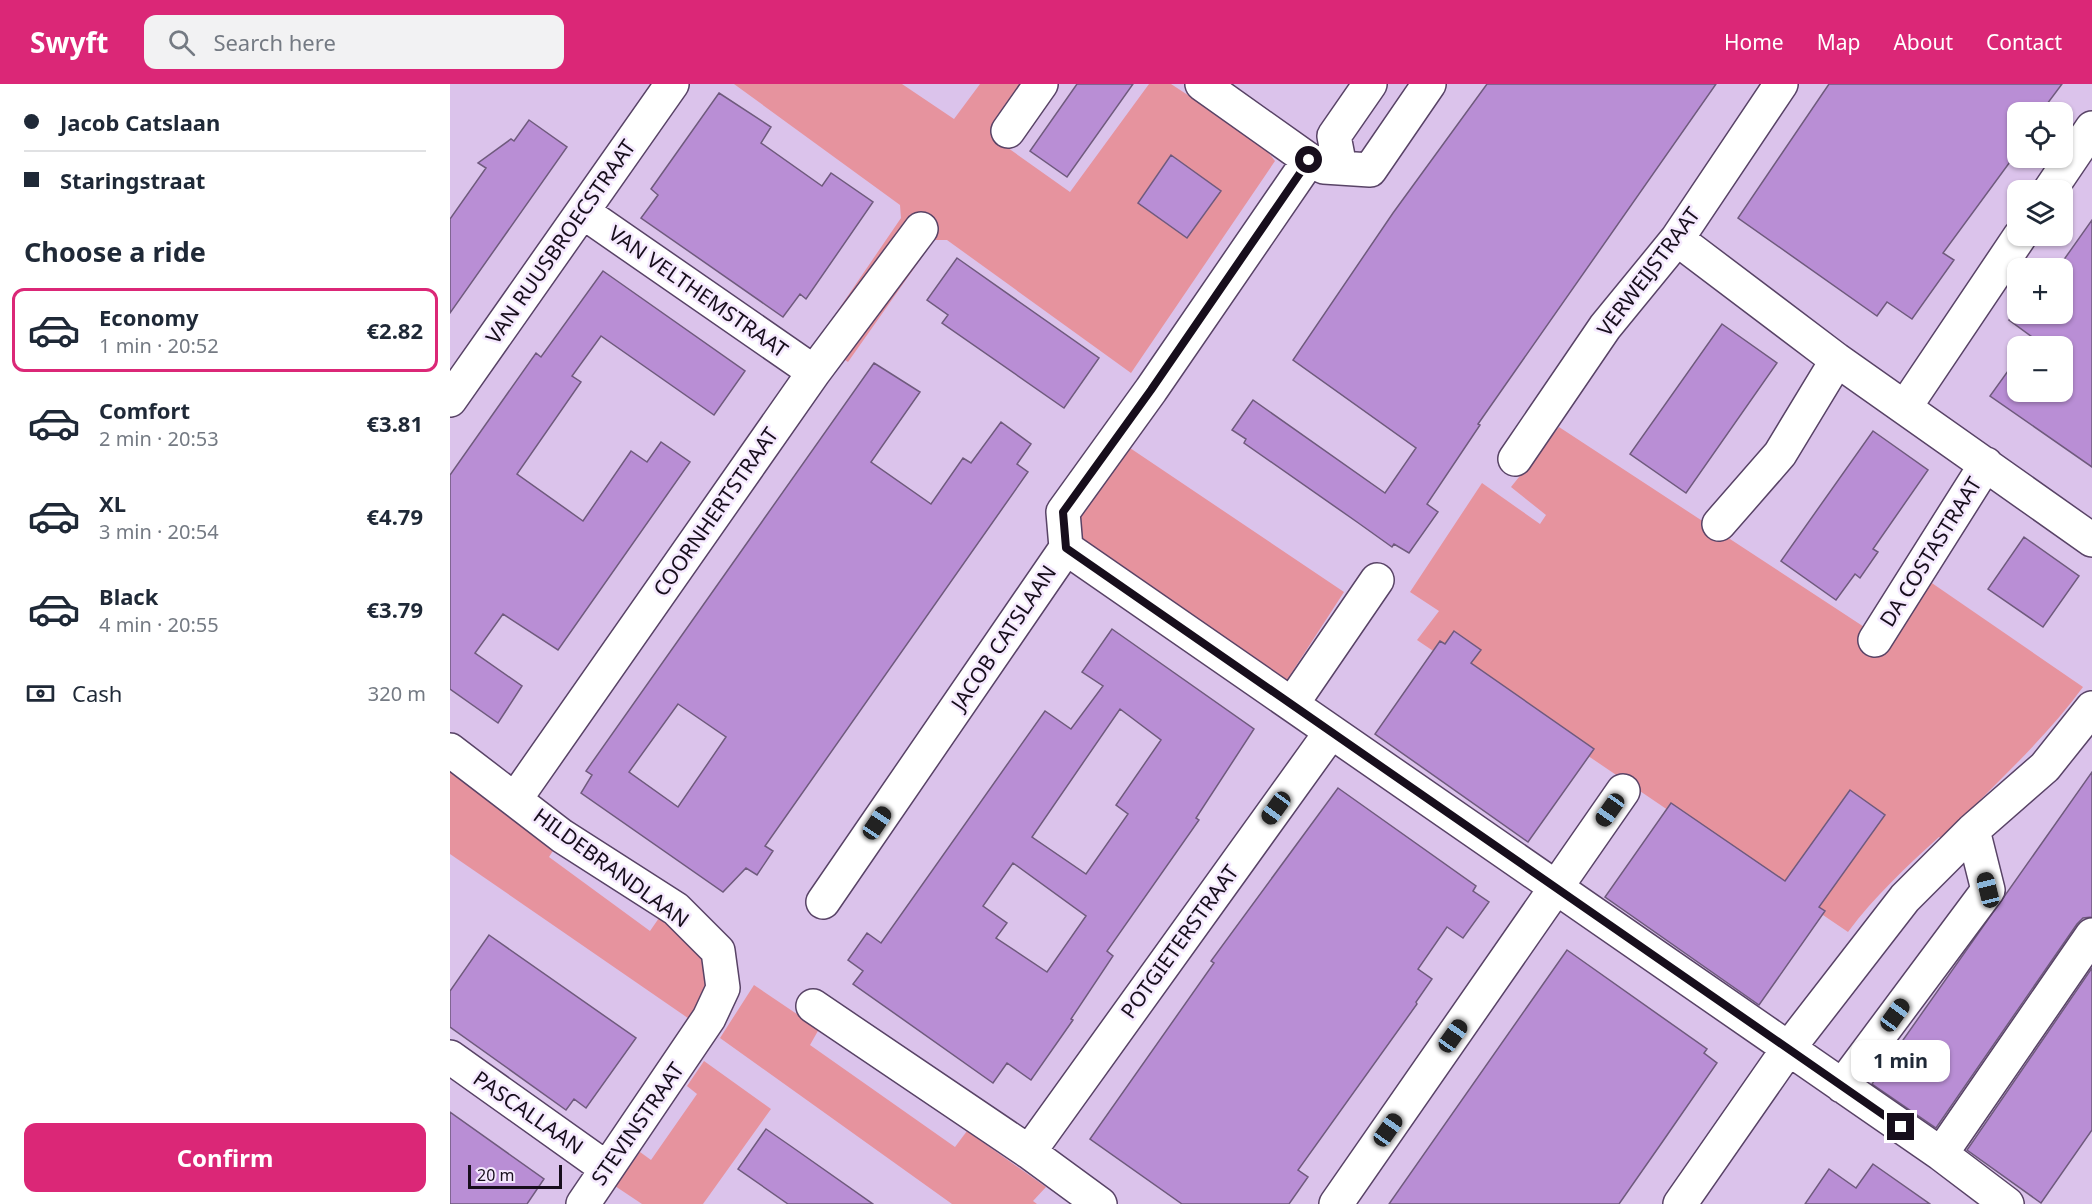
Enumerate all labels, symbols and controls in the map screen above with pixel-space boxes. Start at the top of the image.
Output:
search box [144,15,564,69]
text: Swyft [30,23,108,61]
icon: search [165,26,198,59]
text: Search here [213,27,336,57]
text: Home [1724,28,1784,56]
text: Map [1817,28,1860,56]
text: About [1893,28,1953,56]
text: Contact [1986,28,2062,56]
map controls [2007,102,2073,402]
button: locate [2007,102,2073,168]
text: Jacob Catslaan [60,107,220,137]
street label: VAN RUUSBROECSTRAAT [479,133,642,349]
route start [1295,146,1322,173]
text: Staringstraat [60,165,205,195]
button: layers [2007,180,2073,246]
street label: VERWEIJSTRAAT [1590,201,1706,342]
street label: VAN VELTHEMSTRAAT [603,219,794,364]
text: Choose a ride [24,233,206,270]
button: + [2007,258,2073,324]
text: Economy [99,302,198,332]
icon: car [27,303,81,357]
text: €2.82 [366,315,423,345]
text: 1 min · 20:52 [99,332,219,359]
button: − [2007,336,2073,402]
text: Comfort [99,395,190,425]
icon: car [27,396,81,450]
text: €3.81 [366,408,423,438]
street label: COORNHERTSTRAAT [646,421,784,601]
text: 2 min · 20:53 [99,425,219,452]
street label: DA COSTASTRAAT [1873,471,1988,632]
text: XL [99,488,126,518]
icon: car [27,489,81,543]
text: €4.79 [366,501,423,531]
text: 3 min · 20:54 [99,518,219,545]
street label: JACOB CATSLAAN [943,559,1062,717]
text: Black [99,581,158,611]
icon: car [27,582,81,636]
text: €3.79 [366,594,423,624]
text: 4 min · 20:55 [99,611,219,638]
icon: cash [24,677,57,710]
text: Cash [72,678,122,708]
text: 320 m [368,680,426,707]
car [1258,788,1294,828]
car [1592,790,1628,830]
street label: HILDEBRANDLAAN [528,801,695,933]
car [859,803,895,843]
street label: POTGIETERSTRAAT [1114,859,1245,1024]
car [1975,870,2001,910]
car [1877,995,1913,1035]
car [1435,1016,1471,1056]
callout: 1 min [1852,1040,1950,1082]
text: 1 min [1873,1047,1928,1074]
street label: STEVINSTRAAT [584,1056,690,1190]
street label: PASCALLAAN [468,1064,589,1160]
car [1370,1110,1406,1150]
route end [1887,1113,1914,1140]
button: Confirm [24,1123,426,1192]
scale bar [468,1162,562,1190]
text: 20 m [477,1164,514,1186]

